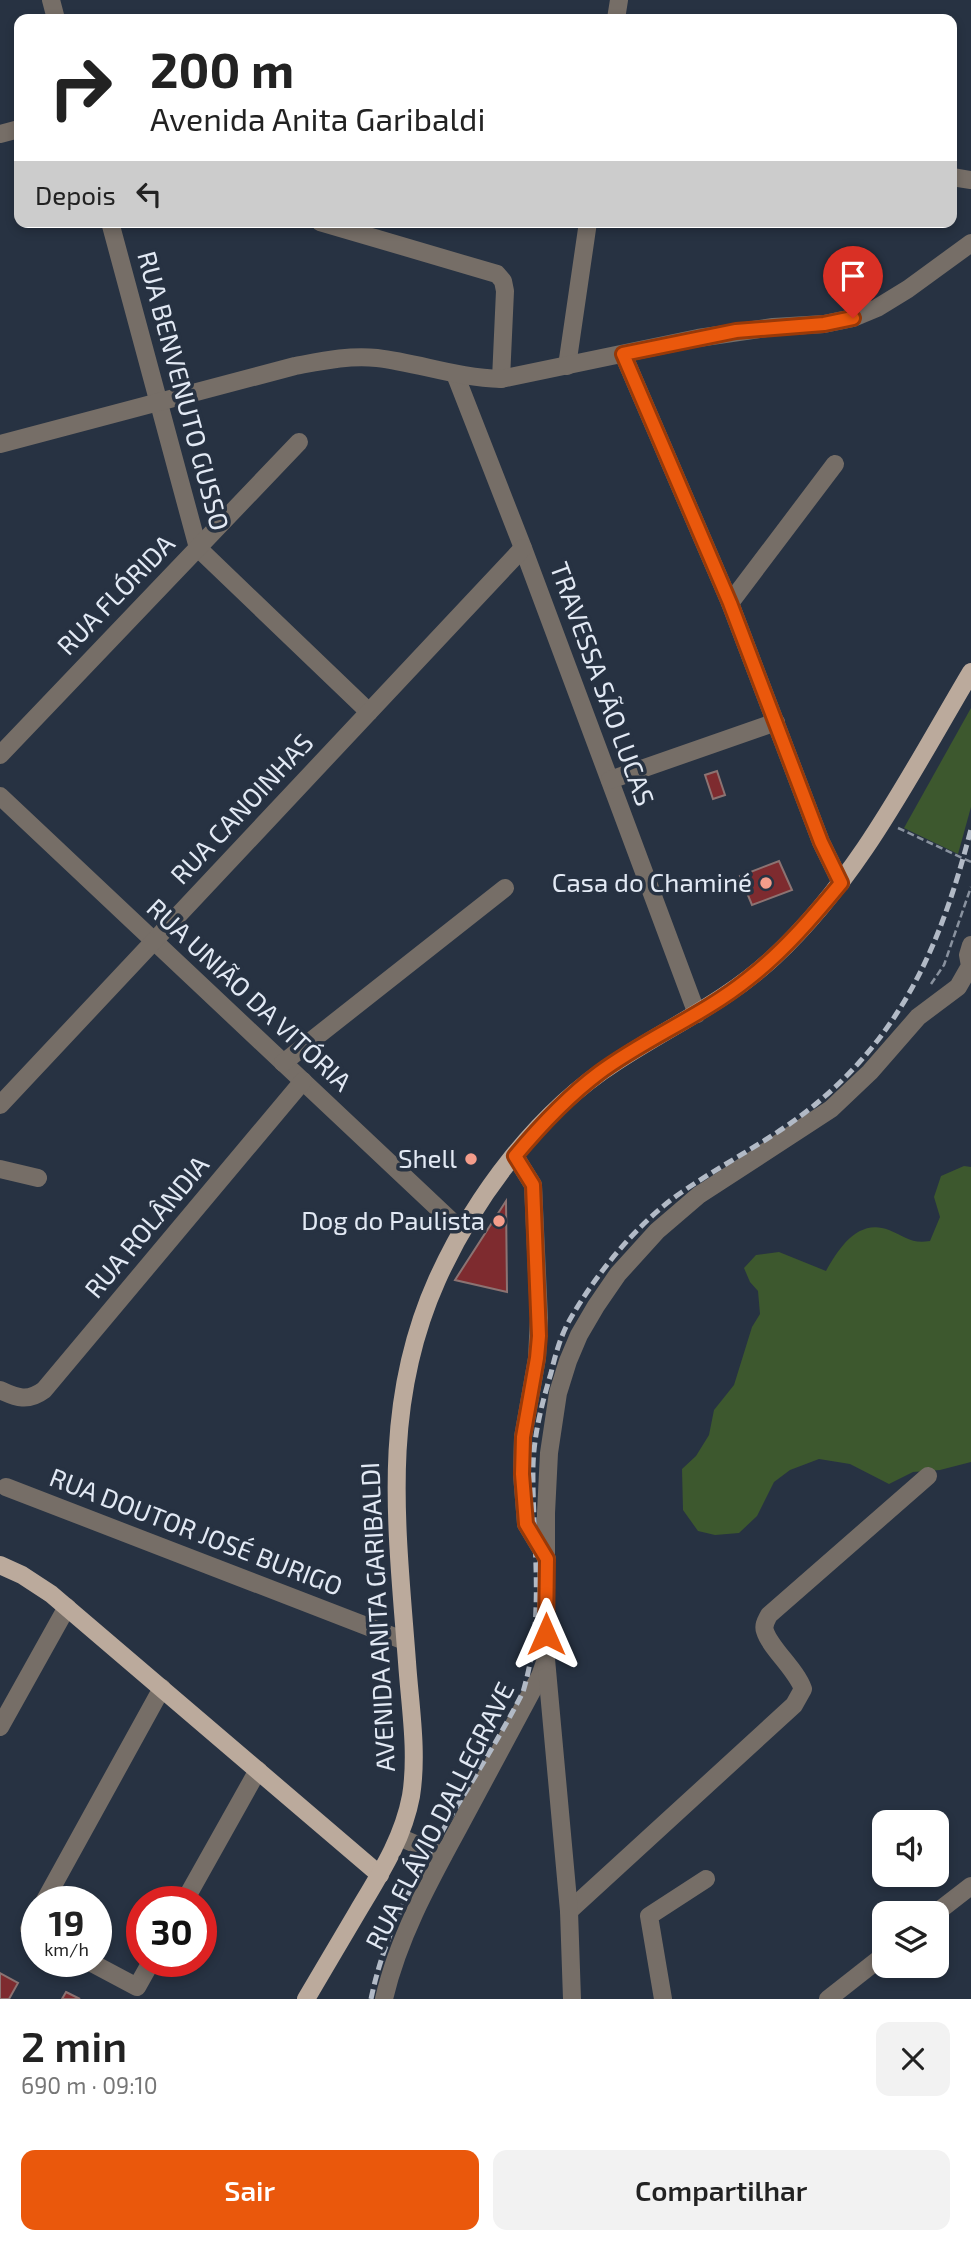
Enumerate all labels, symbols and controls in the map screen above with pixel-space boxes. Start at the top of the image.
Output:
text: 200 m [150,39,294,98]
icon: right [35,42,126,133]
text: Avenida Anita Garibaldi [150,99,485,137]
icon: left [130,175,168,213]
text: Depois [35,179,116,210]
pin [823,246,883,318]
street label: RUA BENVENUTO GUSSO [132,248,237,534]
icon: arrive [834,257,872,295]
street label: RUA FLÓRIDA [50,527,180,661]
street label: TRAVESSA SÃO LUCAS [545,557,662,810]
street label: RUA CANOINHAS [163,726,319,890]
place label: Casa do Chaminé [552,866,752,897]
marker: Casa do Chaminé [758,875,774,891]
street label: RUA UNIÃO DA VITÓRIA [141,891,359,1097]
place label: Shell [398,1142,457,1173]
street label: RUA ROLÂNDIA [77,1149,214,1303]
marker: Shell [463,1151,479,1167]
place label: Dog do Paulista [301,1204,485,1235]
marker: Dog do Paulista [491,1213,507,1229]
street label: RUA DOUTOR JOSÉ BURIGO [46,1460,347,1601]
street label: AVENIDA ANITA GARIBALDI [353,1461,400,1773]
position arrow [509,1597,583,1671]
street label: RUA FLÁVIO DALLEGRAVE [358,1677,520,1954]
map controls [872,1810,949,1978]
button: sound [872,1810,949,1887]
speed limit sign: 30 [126,1886,217,1977]
text: 19 [49,1901,84,1943]
button: layers [872,1901,949,1978]
text: km/h [44,1938,89,1960]
text: 2 min [21,2020,127,2070]
button: close [876,2022,950,2096]
text: 690 m · 09:10 [21,2071,158,2099]
button: Sair [21,2150,479,2230]
button: Compartilhar [493,2150,950,2230]

